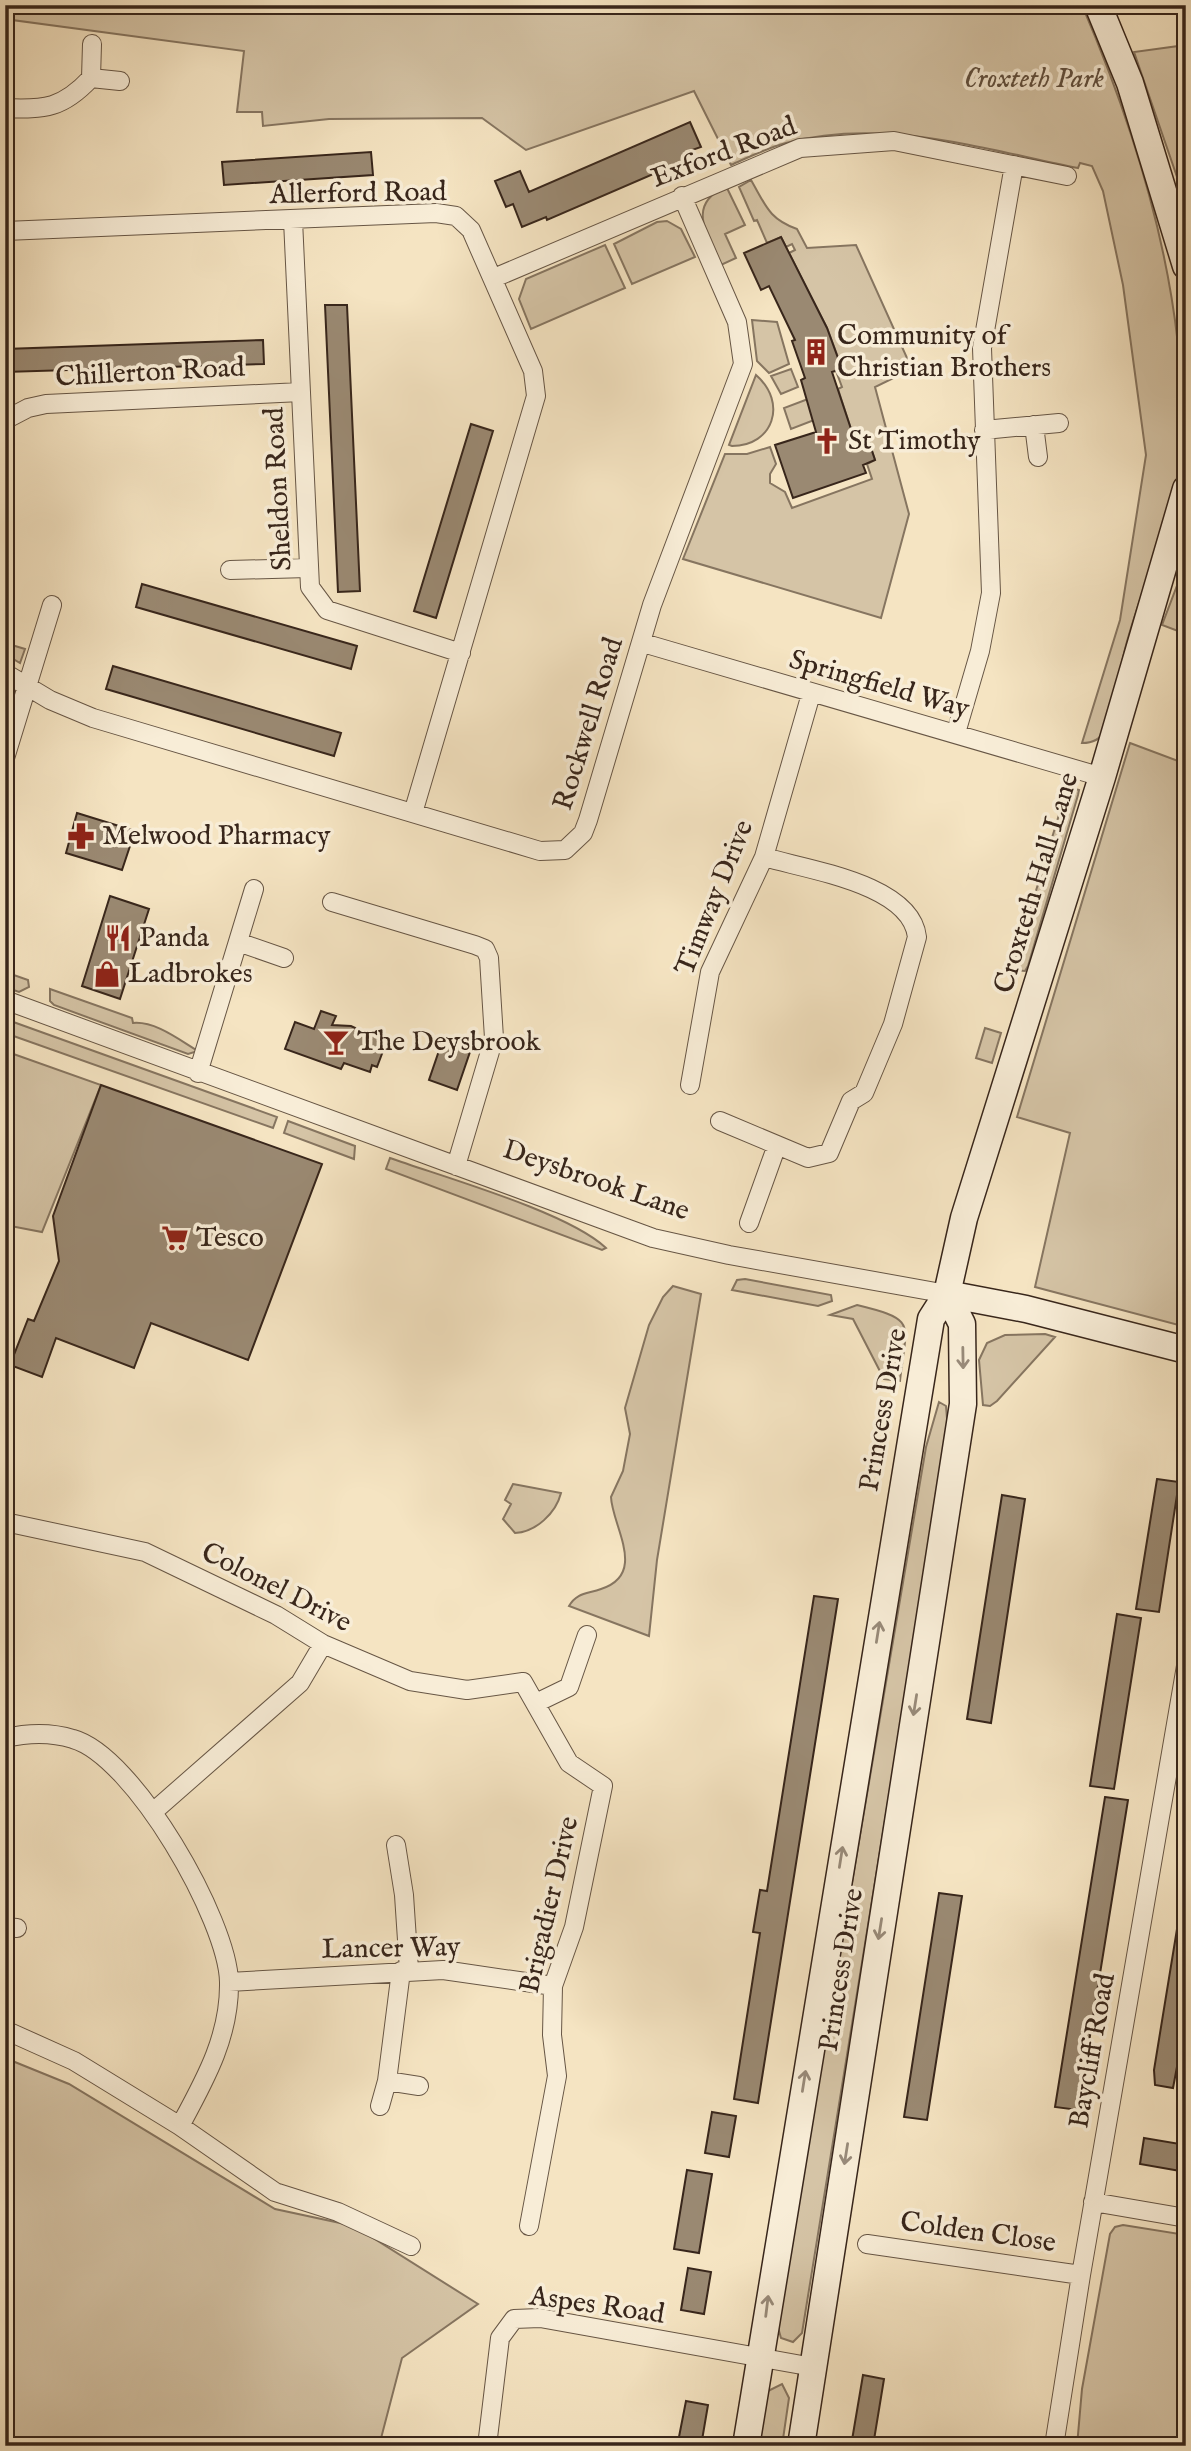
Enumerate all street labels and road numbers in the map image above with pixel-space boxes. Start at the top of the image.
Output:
street label: Exford Road [646,109,802,197]
street label: Allerford Road [268,175,447,213]
street label: Chillerton Road [54,351,246,395]
street label: Sheldon Road [257,406,301,572]
street label: Rockwell Road [546,633,632,815]
street label: Springfield Way [785,643,973,727]
street label: Croxteth Hall Lane [987,768,1087,998]
street label: Timway Drive [668,815,762,981]
street label: Deysbrook Lane [498,1133,694,1229]
street label: Princess Drive [852,1326,916,1494]
street label: Colonel Drive [195,1535,357,1641]
street label: Brigadier Drive [513,1813,587,1997]
street label: Princess Drive [812,1886,872,2054]
street label: Lancer Way [321,1930,461,1968]
street label: Baycliff Road [1062,1971,1124,2131]
street label: Colden Close [898,2205,1058,2261]
street label: Aspes Road [526,2279,667,2333]

